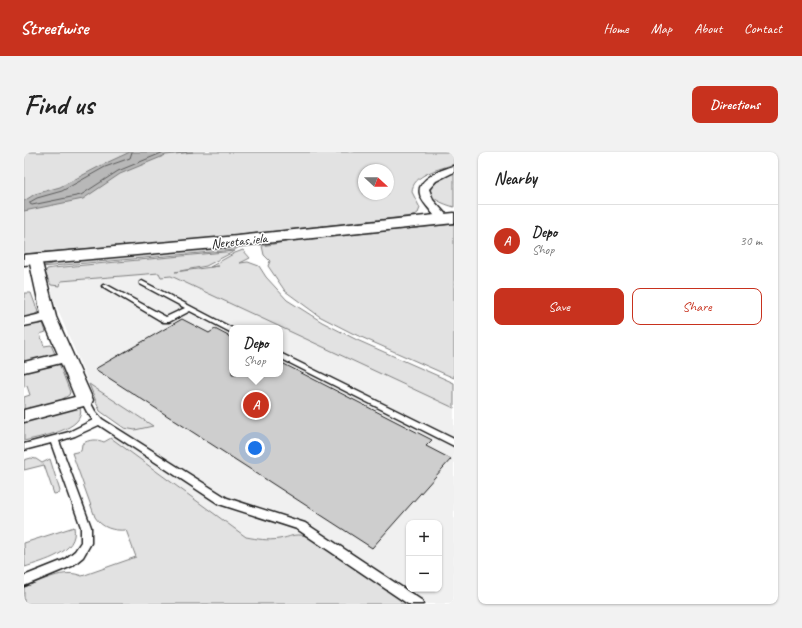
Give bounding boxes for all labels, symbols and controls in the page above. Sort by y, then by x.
text: Streetwise [20,16,88,40]
text: Home [603,20,629,37]
text: Map [651,20,672,37]
text: About [694,20,722,37]
text: Contact [744,20,782,37]
button: Directions [692,86,778,123]
text: Find us [24,87,94,122]
north arrow [358,164,394,200]
text: Nearby [494,168,537,189]
text: Depo [532,223,557,242]
street label: Neretas iela [210,229,269,252]
text: A [504,233,510,249]
text: 30 m [740,233,762,249]
text: Shop [532,242,554,258]
button: Save [494,288,624,325]
button: Share [632,288,762,325]
popup [229,325,283,377]
text: Depo [243,334,269,353]
text: Shop [243,353,266,369]
pin: A [243,390,269,420]
your location [245,438,265,458]
map controls [406,520,442,592]
button: + [406,520,442,556]
button: − [406,556,442,592]

